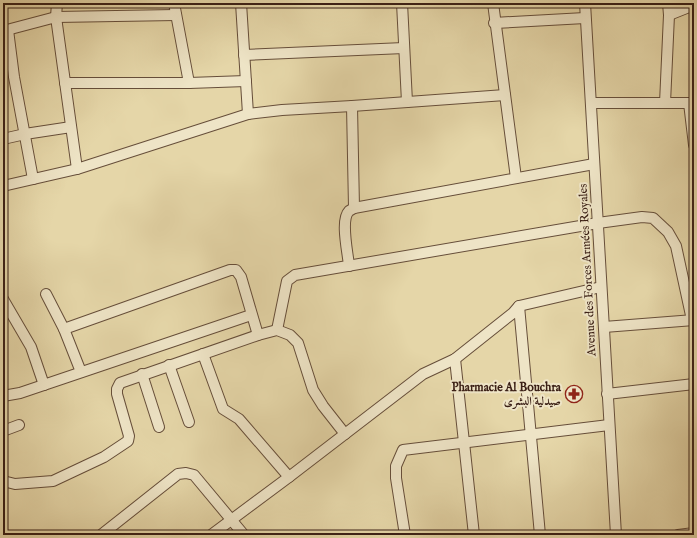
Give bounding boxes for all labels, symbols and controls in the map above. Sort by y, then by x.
street label: Avenue des Forces Armées Royales [575,183,600,358]
place label: Pharmacie Al Bouchra صيدلية البشرى [451,380,562,410]
pharmacy icon: Pharmacie Al Bouchra صيدلية البشرى [564,384,584,404]

